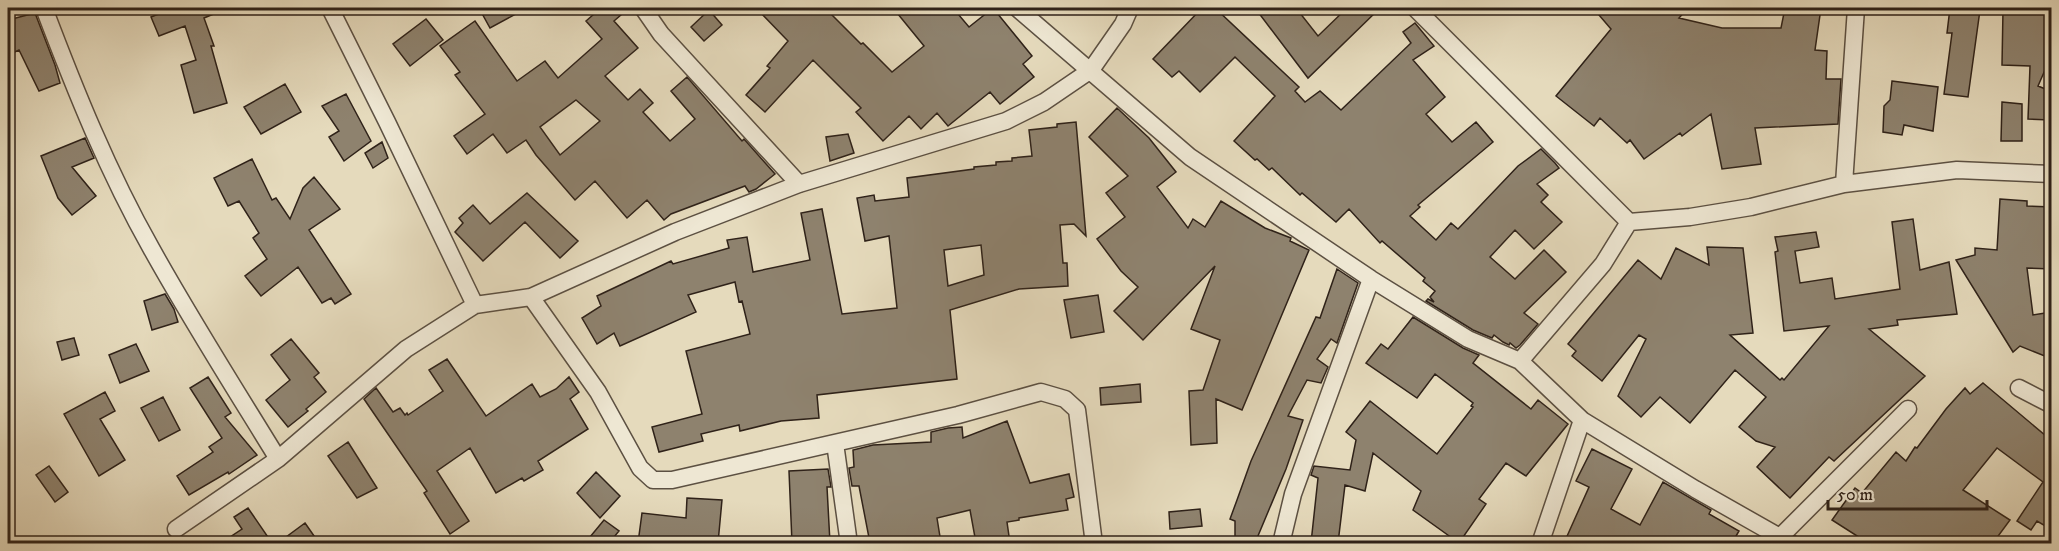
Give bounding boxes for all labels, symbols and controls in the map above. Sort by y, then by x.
scale bar [1828,473,1987,511]
text: 50 m [1837,484,1873,506]

